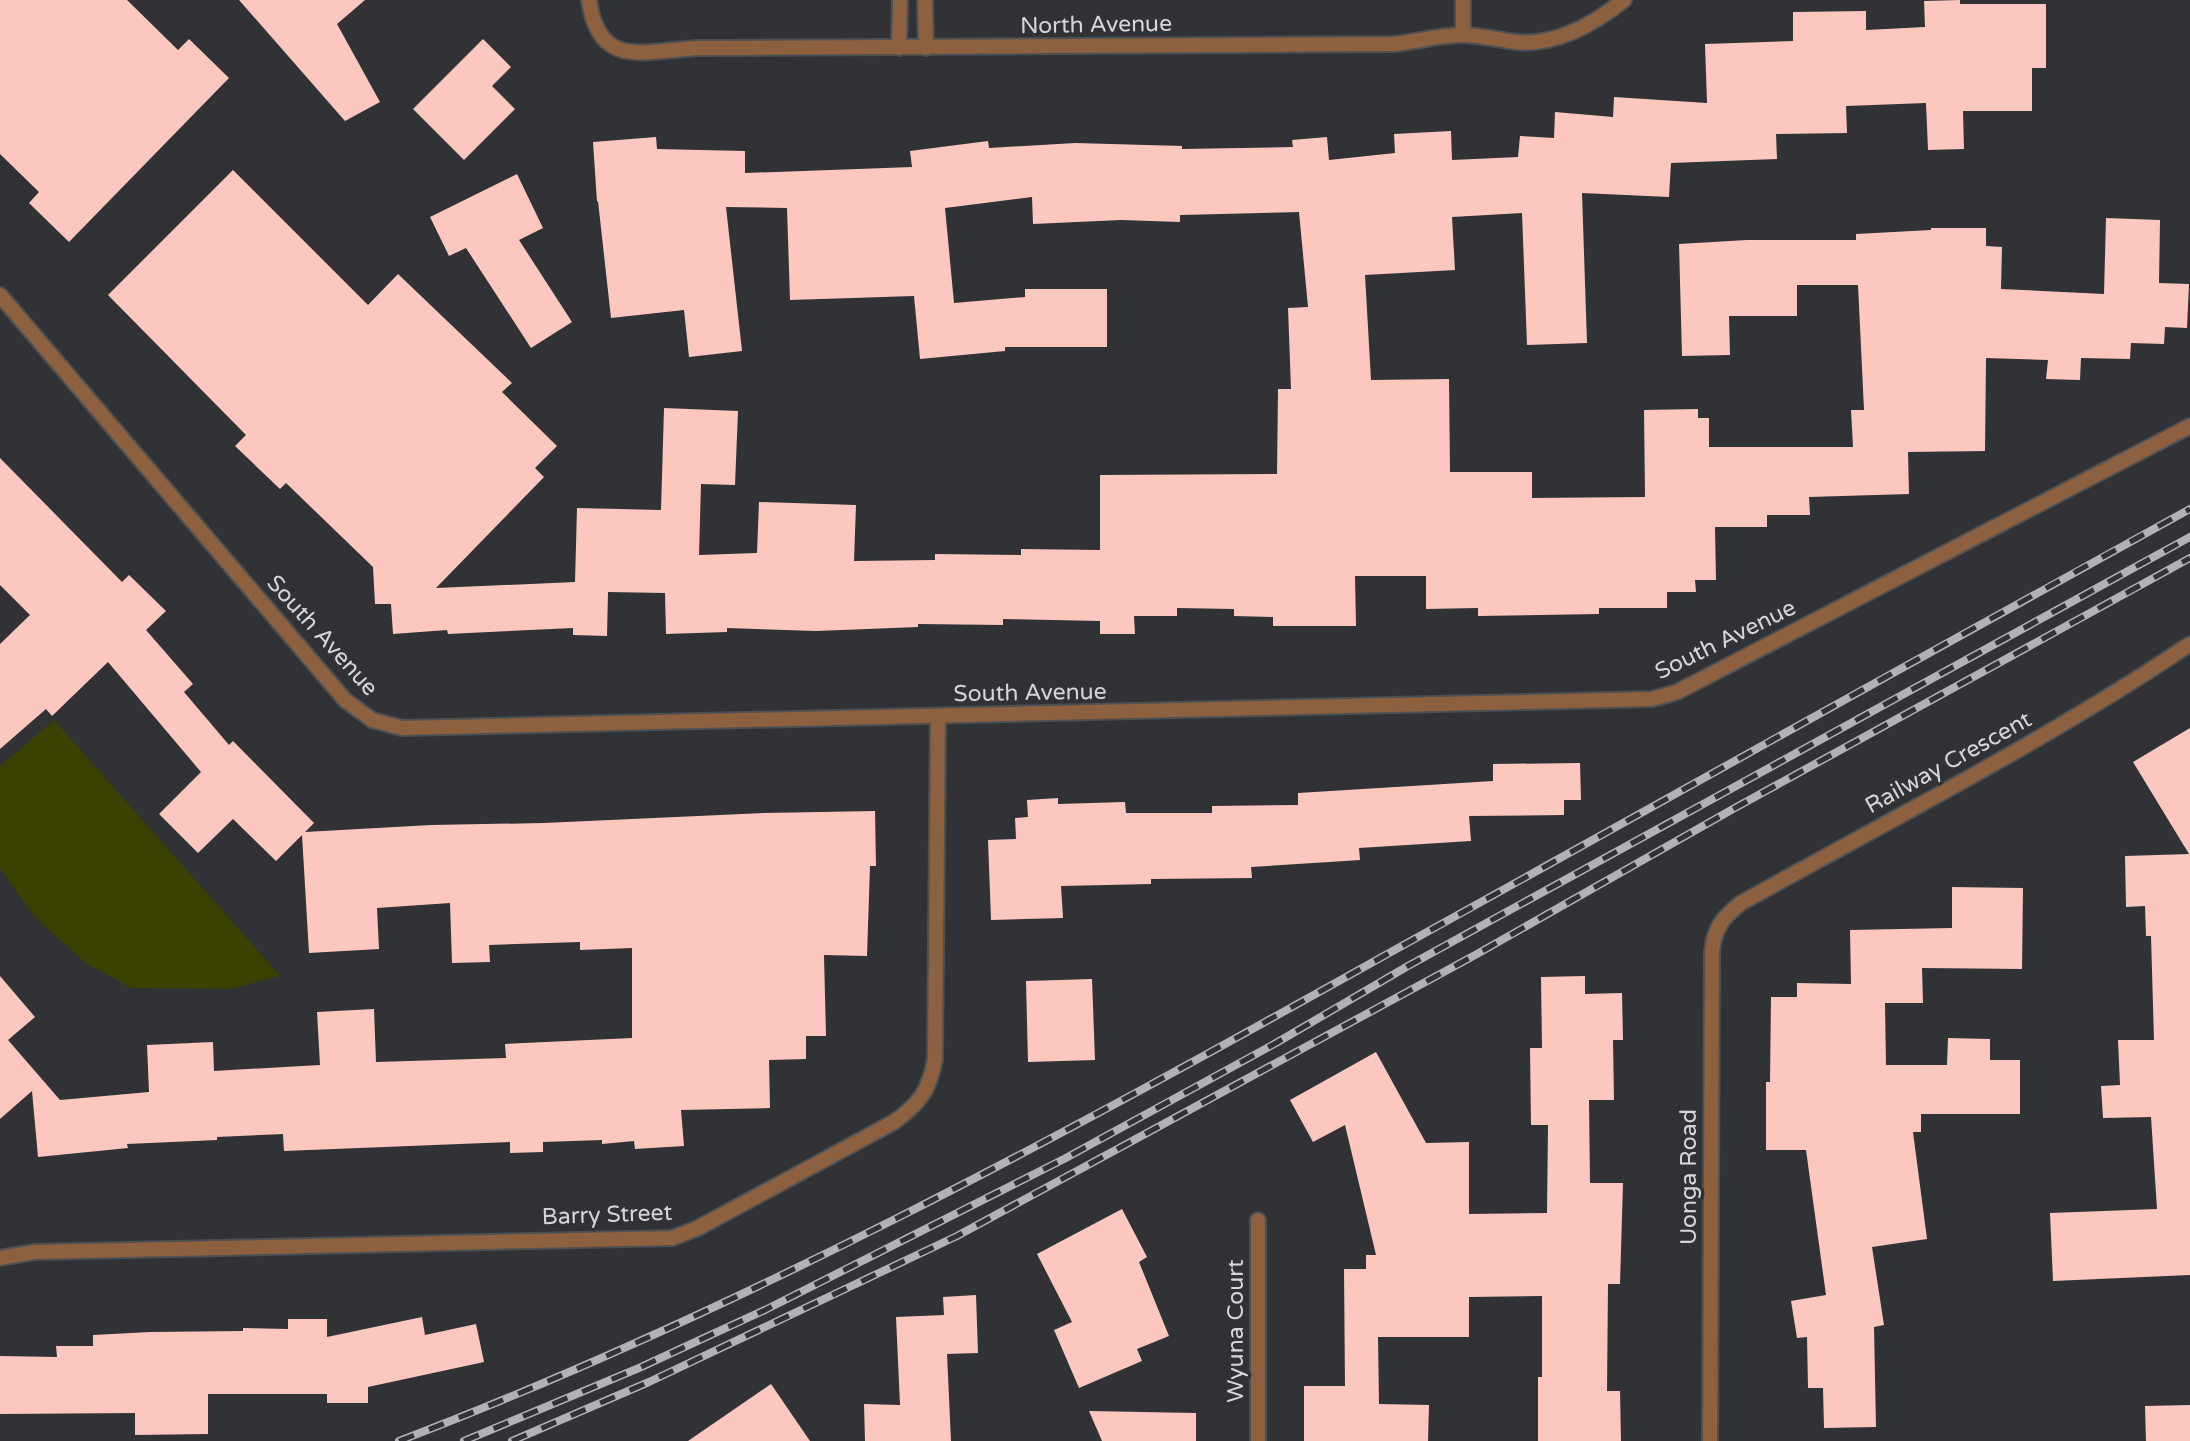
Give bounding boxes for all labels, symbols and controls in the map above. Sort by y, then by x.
street label: North Avenue [1020,10,1172,40]
street label: South Avenue [261,569,384,702]
street label: South Avenue [1650,594,1800,686]
street label: South Avenue [953,678,1107,708]
street label: Railway Crescent [1860,705,2037,820]
street label: Uonga Road [1675,1109,1703,1245]
street label: Barry Street [541,1199,673,1231]
street label: Wyuna Court [1222,1259,1250,1403]

